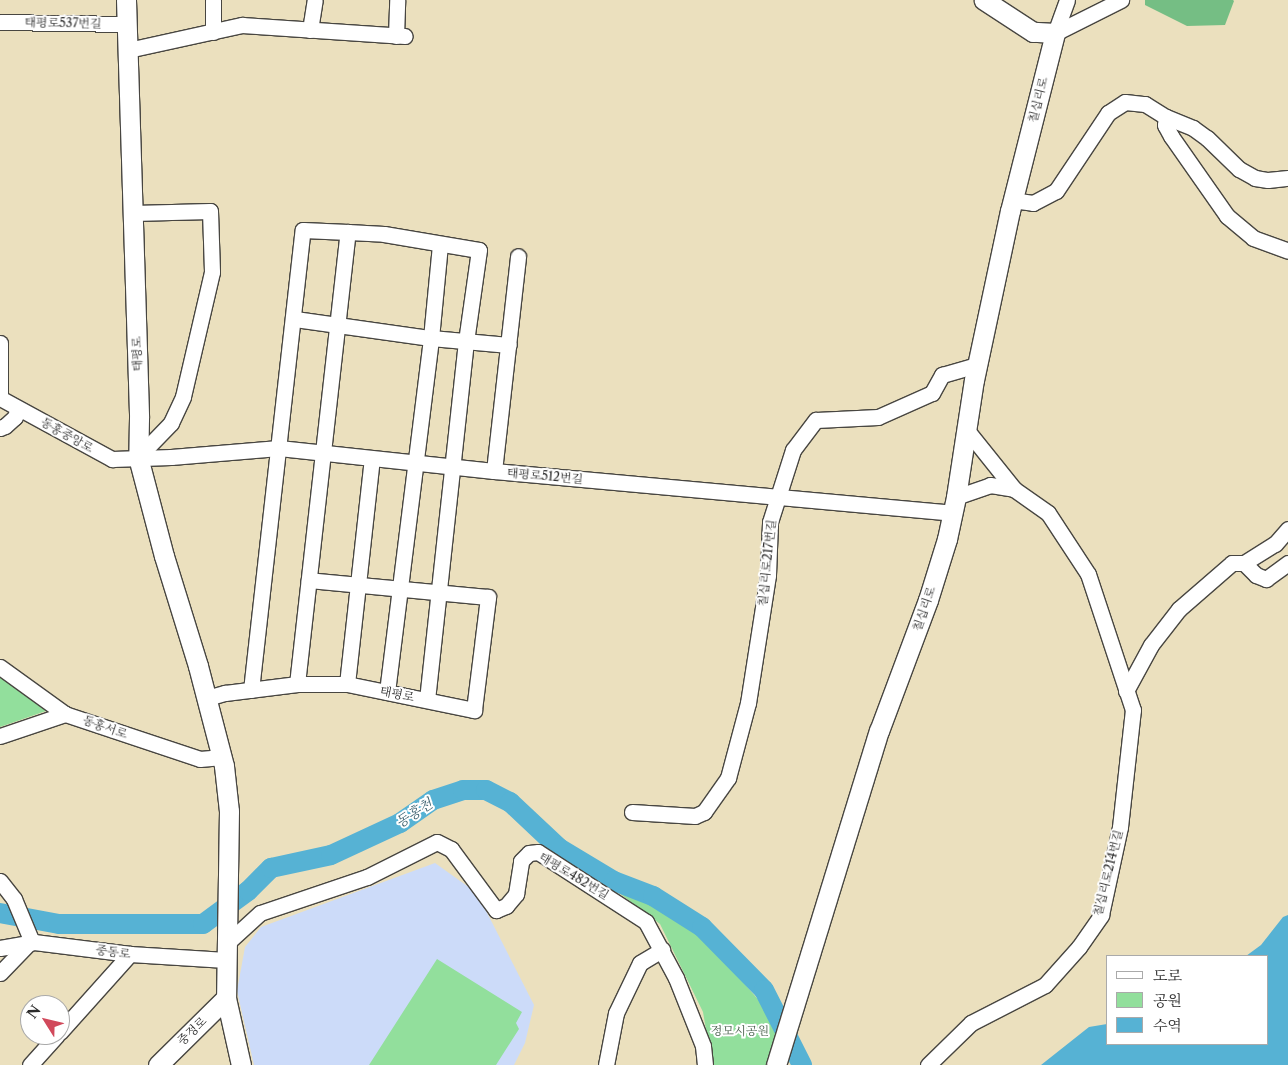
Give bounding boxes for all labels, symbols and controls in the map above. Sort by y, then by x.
street label: 태평로537번길 [24,15,102,31]
street label: 칠십리로 [1025,76,1051,124]
street label: 태평로 [129,336,145,372]
street label: 동홍중앙로 [38,415,96,455]
street label: 태평로512번길 [506,465,584,487]
street label: 칠십리로217번길 [755,519,779,607]
street label: 칠십리로 [910,585,938,633]
street label: 태평로 [379,684,415,704]
street label: 동홍서로 [81,713,129,741]
water label: 동홍천 [392,795,436,831]
street label: 칠십리로214번길 [1090,828,1126,918]
street label: 태평로482번길 [536,850,612,902]
street label: 중동로 [95,943,131,961]
legend [1106,955,1268,1045]
text: 도로 [1153,966,1182,985]
text: 공원 [1153,991,1182,1010]
north arrow [20,995,70,1045]
text: N [23,1002,45,1022]
street label: 중정로 [174,1014,210,1048]
text: 수역 [1153,1016,1182,1035]
park label: 정모시공원 [711,1024,769,1038]

